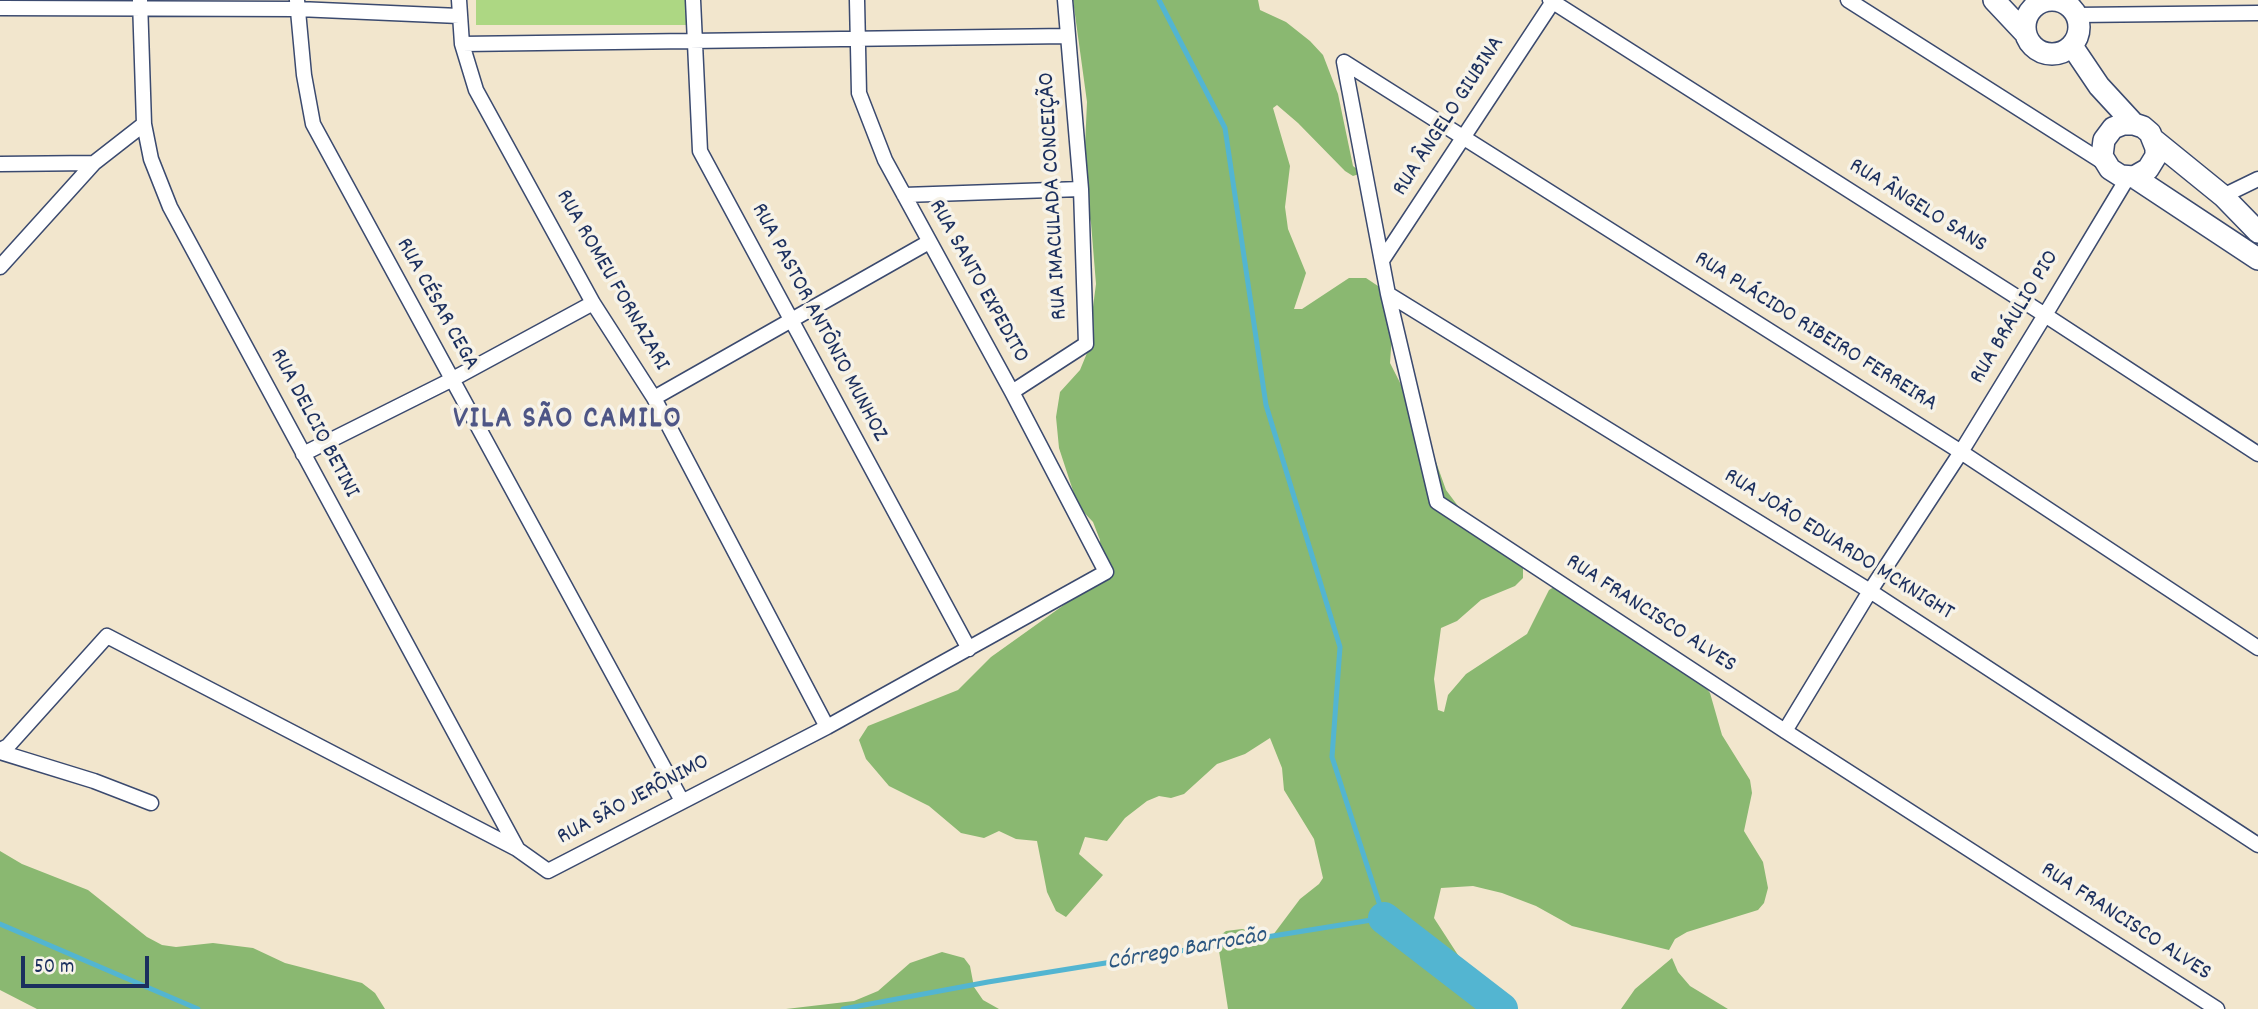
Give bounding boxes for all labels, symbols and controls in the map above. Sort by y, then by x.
street label: RUA ÂNGELO GIUBINA [1388,32,1512,202]
street label: RUA IMACULADA CONCEIÇÃO [1035,71,1075,321]
street label: RUA ÂNGELO SANS [1843,154,1991,260]
street label: RUA ROMEU FORNAZARI [548,186,674,376]
street label: RUA SANTO EXPEDITO [921,195,1033,369]
street label: RUA PASTOR ANTÔNIO MUNHOZ [743,199,893,447]
street label: RUA CÉSAR CEGA [388,234,484,376]
street label: RUA BRÁULIO PIO [1965,246,2067,390]
street label: RUA PLÁCIDO RIBEIRO FERREIRA [1688,247,1942,419]
street label: RUA DELCIO BETINI [262,345,364,503]
district label: VILA SÃO CAMILO [455,404,681,440]
street label: RUA JOÃO EDUARDO MCKNIGHT [1718,464,1958,628]
street label: RUA FRANCISCO ALVES [1560,550,1740,680]
street label: RUA SÃO JERÔNIMO [553,749,715,853]
street label: RUA FRANCISCO ALVES [2035,858,2215,988]
water label: Córrego Barrocão [1105,923,1269,979]
scale bar [24,942,152,986]
text: 50 m [34,953,74,983]

